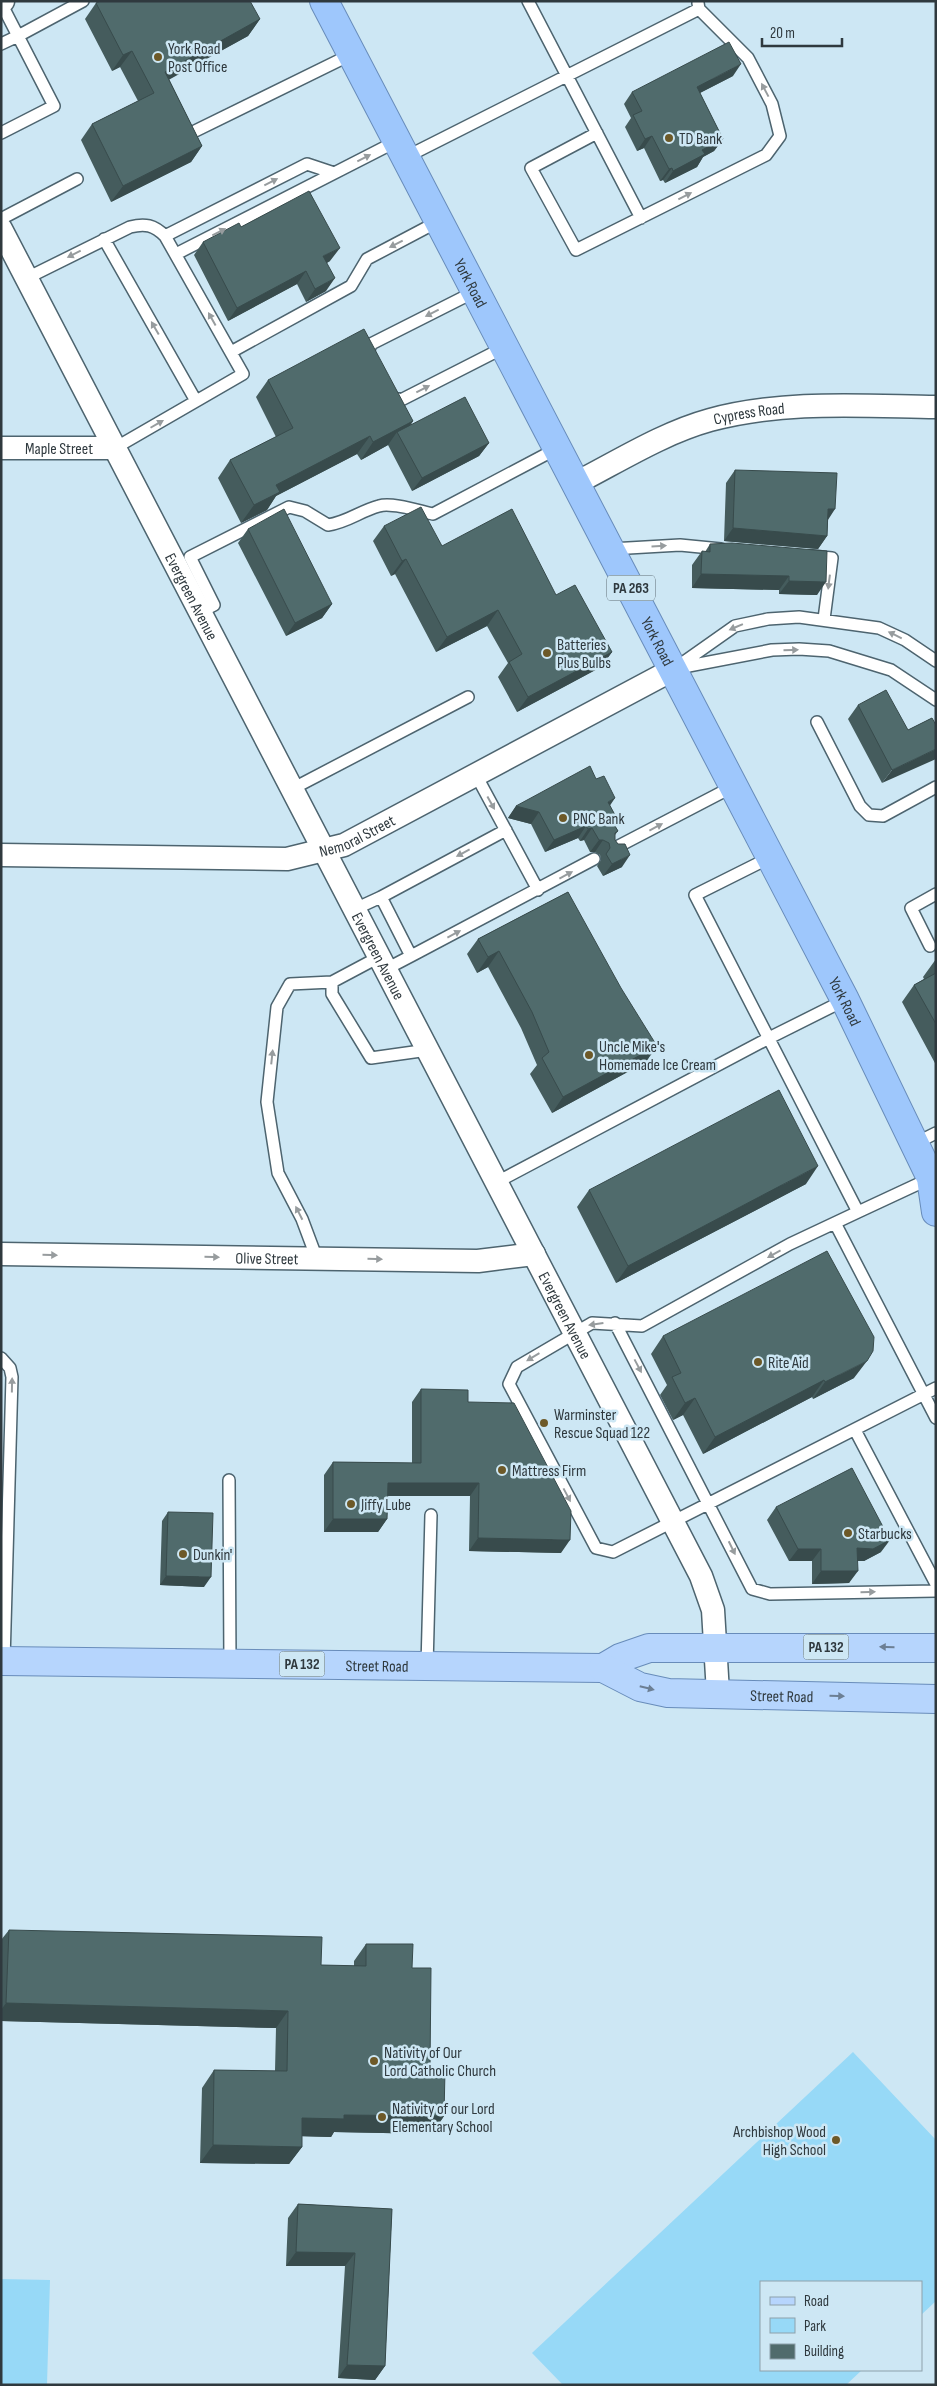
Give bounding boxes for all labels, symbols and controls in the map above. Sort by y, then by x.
scale bar [762,15,842,47]
text: 20 m [770,24,795,43]
place label: York Road Post Office [168,40,227,77]
marker: York Road Post Office [152,51,164,63]
one-way arrow [761,83,769,97]
place label: TD Bank [679,130,722,149]
marker: TD Bank [663,132,675,144]
one-way arrow [357,154,371,162]
one-way arrow [264,178,278,186]
one-way arrow [678,192,692,200]
one-way arrow [212,228,227,236]
one-way arrow [389,240,403,248]
one-way arrow [67,250,81,258]
street label: York Road [449,256,490,311]
one-way arrow [425,309,439,317]
one-way arrow [208,312,217,326]
one-way arrow [151,321,159,336]
one-way arrow [416,385,431,393]
street label: Cypress Road [712,400,785,430]
one-way arrow [151,419,164,428]
street label: Maple Street [25,440,93,459]
one-way arrow [651,542,667,550]
street label: Evergreen Avenue [160,550,221,644]
one-way arrow [825,574,833,590]
road number: PA 263 [607,576,655,600]
street label: York Road [636,614,677,670]
one-way arrow [729,624,743,632]
one-way arrow [888,631,902,639]
place label: Batteries Plus Bulbs [557,636,611,673]
one-way arrow [783,645,799,653]
marker: Batteries Plus Bulbs [541,647,553,659]
one-way arrow [487,795,495,810]
place label: PNC Bank [573,810,625,829]
street label: Nemoral Street [317,812,399,862]
marker: PNC Bank [557,812,569,824]
one-way arrow [649,823,664,831]
one-way arrow [456,849,470,857]
one-way arrow [559,871,573,879]
street label: Evergreen Avenue [347,910,408,1003]
one-way arrow [447,930,462,938]
street label: York Road [824,974,864,1030]
place label: Uncle Mike's Homemade Ice Cream [599,1038,716,1075]
one-way arrow [268,1049,276,1065]
marker: Uncle Mike's Homemade Ice Cream [583,1049,595,1061]
one-way arrow [295,1206,303,1221]
street label: Olive Street [235,1249,299,1269]
one-way arrow [767,1249,780,1258]
one-way arrow [42,1251,58,1259]
one-way arrow [205,1253,221,1261]
one-way arrow [367,1256,383,1264]
street label: Evergreen Avenue [534,1269,595,1363]
one-way arrow [587,1321,603,1329]
one-way arrow [526,1353,539,1362]
place label: Rite Aid [768,1354,809,1373]
marker: Rite Aid [752,1356,764,1368]
one-way arrow [634,1359,642,1374]
one-way arrow [8,1376,16,1392]
place label: Warminster Rescue Squad 122 [554,1406,650,1443]
marker: Warminster Rescue Squad 122 [538,1417,550,1429]
place label: Mattress Firm [512,1462,586,1481]
marker: Mattress Firm [496,1464,508,1476]
one-way arrow [563,1487,571,1502]
place label: Jiffy Lube [360,1496,411,1515]
marker: Jiffy Lube [345,1498,357,1510]
place label: Starbucks [858,1525,912,1544]
marker: Starbucks [842,1527,854,1539]
one-way arrow [728,1541,736,1555]
place label: Dunkin' [193,1546,232,1565]
marker: Dunkin' [177,1548,189,1560]
one-way arrow [860,1588,876,1596]
road number: PA 132 [804,1634,848,1660]
one-way arrow [879,1643,895,1651]
road number: PA 132 [280,1652,324,1676]
street label: Street Road [345,1657,409,1677]
one-way arrow [639,1684,654,1692]
street label: Street Road [750,1687,813,1707]
one-way arrow [829,1693,845,1701]
place label: Nativity of Our Lord Catholic Church [384,2044,496,2081]
marker: Nativity of Our Lord Catholic Church [368,2055,380,2067]
place label: Nativity of our Lord Elementary School [392,2100,495,2137]
marker: Nativity of our Lord Elementary School [376,2111,388,2123]
place label: Archbishop Wood High School [732,2123,826,2160]
marker: Archbishop Wood High School [830,2134,842,2146]
legend [760,2281,922,2371]
text: Road [804,2292,829,2311]
text: Park [804,2317,826,2336]
text: Building [804,2342,844,2361]

